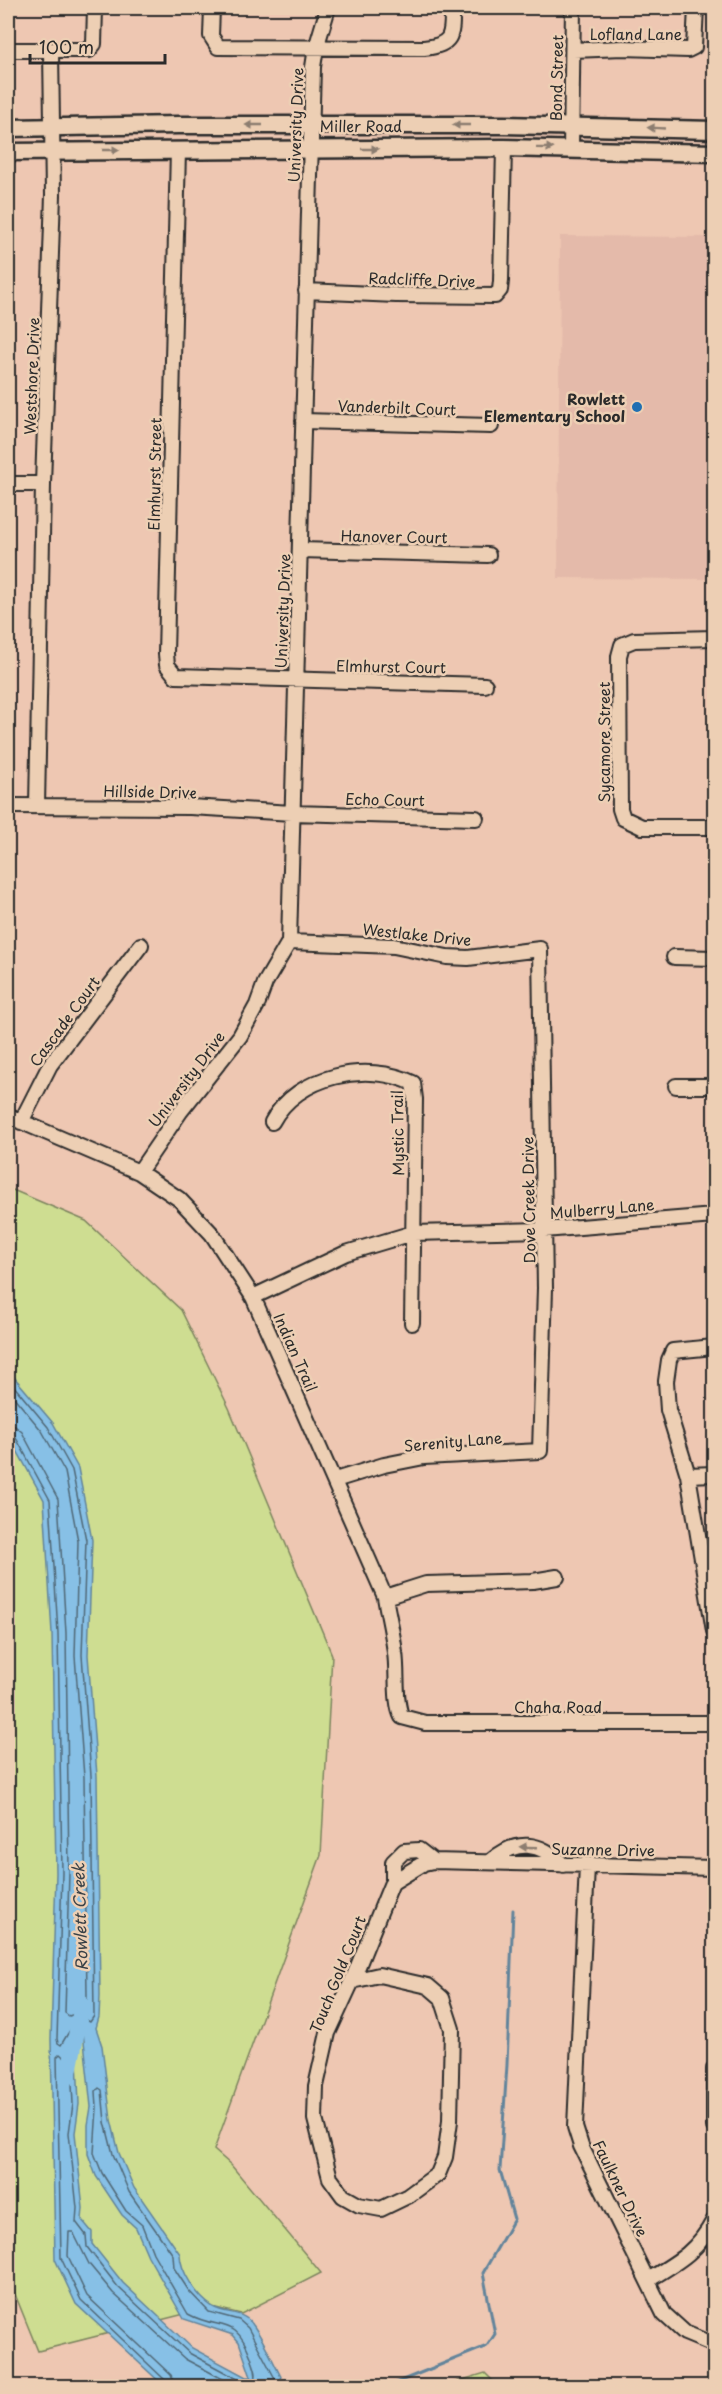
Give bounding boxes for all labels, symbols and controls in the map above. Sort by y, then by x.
street label: Lofland Lane [590,22,682,45]
scale bar [30,27,165,65]
text: 100 m [39,33,94,60]
street label: Bond Street [544,35,568,121]
street label: University Drive [281,67,309,183]
street label: Miller Road [320,114,402,137]
one-way arrow [244,120,263,130]
one-way arrow [452,120,471,130]
one-way arrow [647,123,666,132]
one-way arrow [536,143,555,153]
one-way arrow [360,144,379,154]
one-way arrow [101,145,120,155]
street label: Radcliffe Drive [368,266,476,292]
street label: Westshore Drive [17,317,45,435]
place label: Rowlett Elementary School [484,387,625,427]
street label: Vanderbilt Court [337,393,457,421]
marker: Rowlett Elementary School [630,400,644,414]
street label: Elmhurst Street [142,417,166,531]
street label: Hanover Court [340,524,448,548]
street label: University Drive [268,553,296,669]
street label: Elmhurst Court [336,654,446,678]
street label: Sycamore Street [592,682,615,802]
street label: Hillside Drive [103,779,197,803]
street label: Echo Court [345,787,425,811]
street label: Westlake Drive [362,917,473,951]
street label: Cascade Court [23,971,105,1071]
street label: University Drive [142,1026,230,1132]
street label: Mystic Trail [385,1090,409,1176]
street label: Dove Creek Drive [515,1137,541,1263]
street label: Mulberry Lane [549,1192,655,1224]
street label: Indian Trail [268,1309,324,1395]
street label: Serenity Lane [403,1425,503,1457]
street label: Chaha Road [514,1695,602,1718]
street label: Suzanne Drive [551,1837,655,1861]
one-way arrow [518,1842,537,1851]
water label: Rowlett Creek [65,1862,93,1971]
street label: Touch Gold Court [303,1912,371,2036]
street label: Faulkner Drive [588,2136,654,2240]

